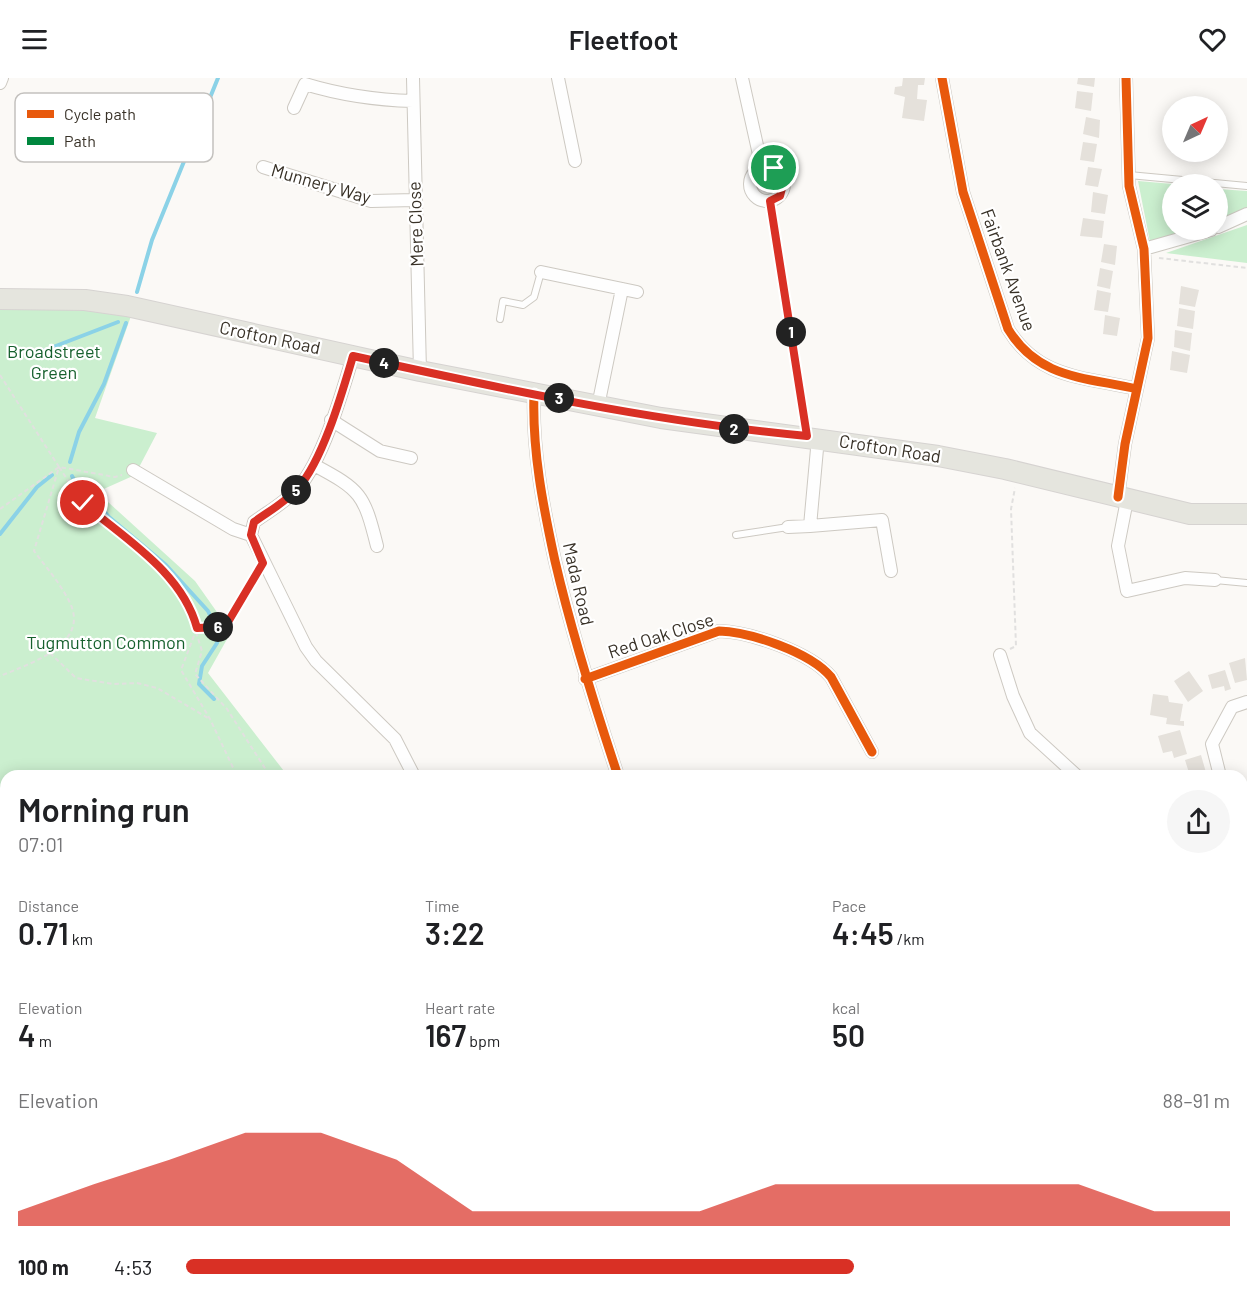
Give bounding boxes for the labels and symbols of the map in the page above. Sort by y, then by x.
legend [15,93,213,162]
north arrow [1162,96,1228,162]
text: Cycle path [64,104,136,123]
text: Path [64,131,96,150]
pin [748,142,799,193]
street label: Munnery Way [269,158,374,208]
street label: Mere Close [403,181,427,267]
street label: Fairbank Avenue [977,206,1041,334]
street label: Crofton Road [218,316,323,358]
pin: 1 [776,317,806,347]
park label: Broadstreet Green [7,340,101,383]
pin: 4 [369,348,399,378]
pin: 3 [544,383,574,413]
pin: 2 [719,414,749,444]
street label: Crofton Road [838,429,943,467]
pin: 5 [281,475,311,505]
pin [57,477,108,528]
street label: Mada Road [559,540,599,627]
street label: Red Oak Close [605,608,716,663]
pin: 6 [203,612,233,642]
park label: Tugmutton Common [26,631,186,653]

